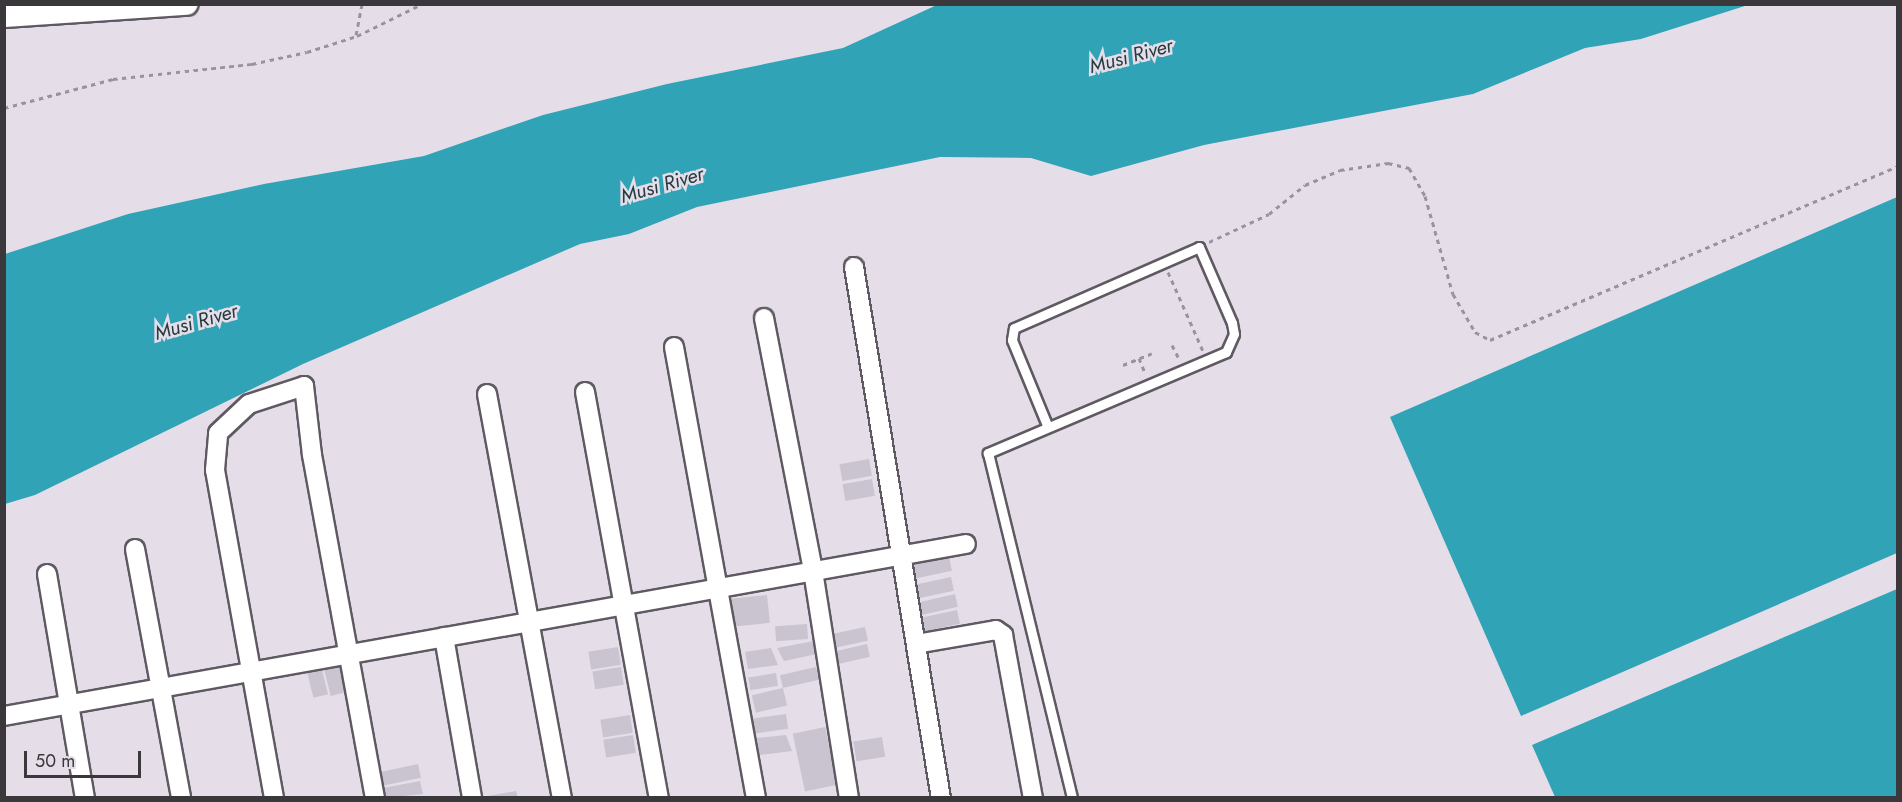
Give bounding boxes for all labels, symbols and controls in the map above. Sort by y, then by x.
water label: Musi River [1087,33,1175,79]
water label: Musi River [618,162,706,208]
water label: Musi River [152,299,240,345]
scale bar [27,739,144,777]
text: 50 m [35,748,75,774]

